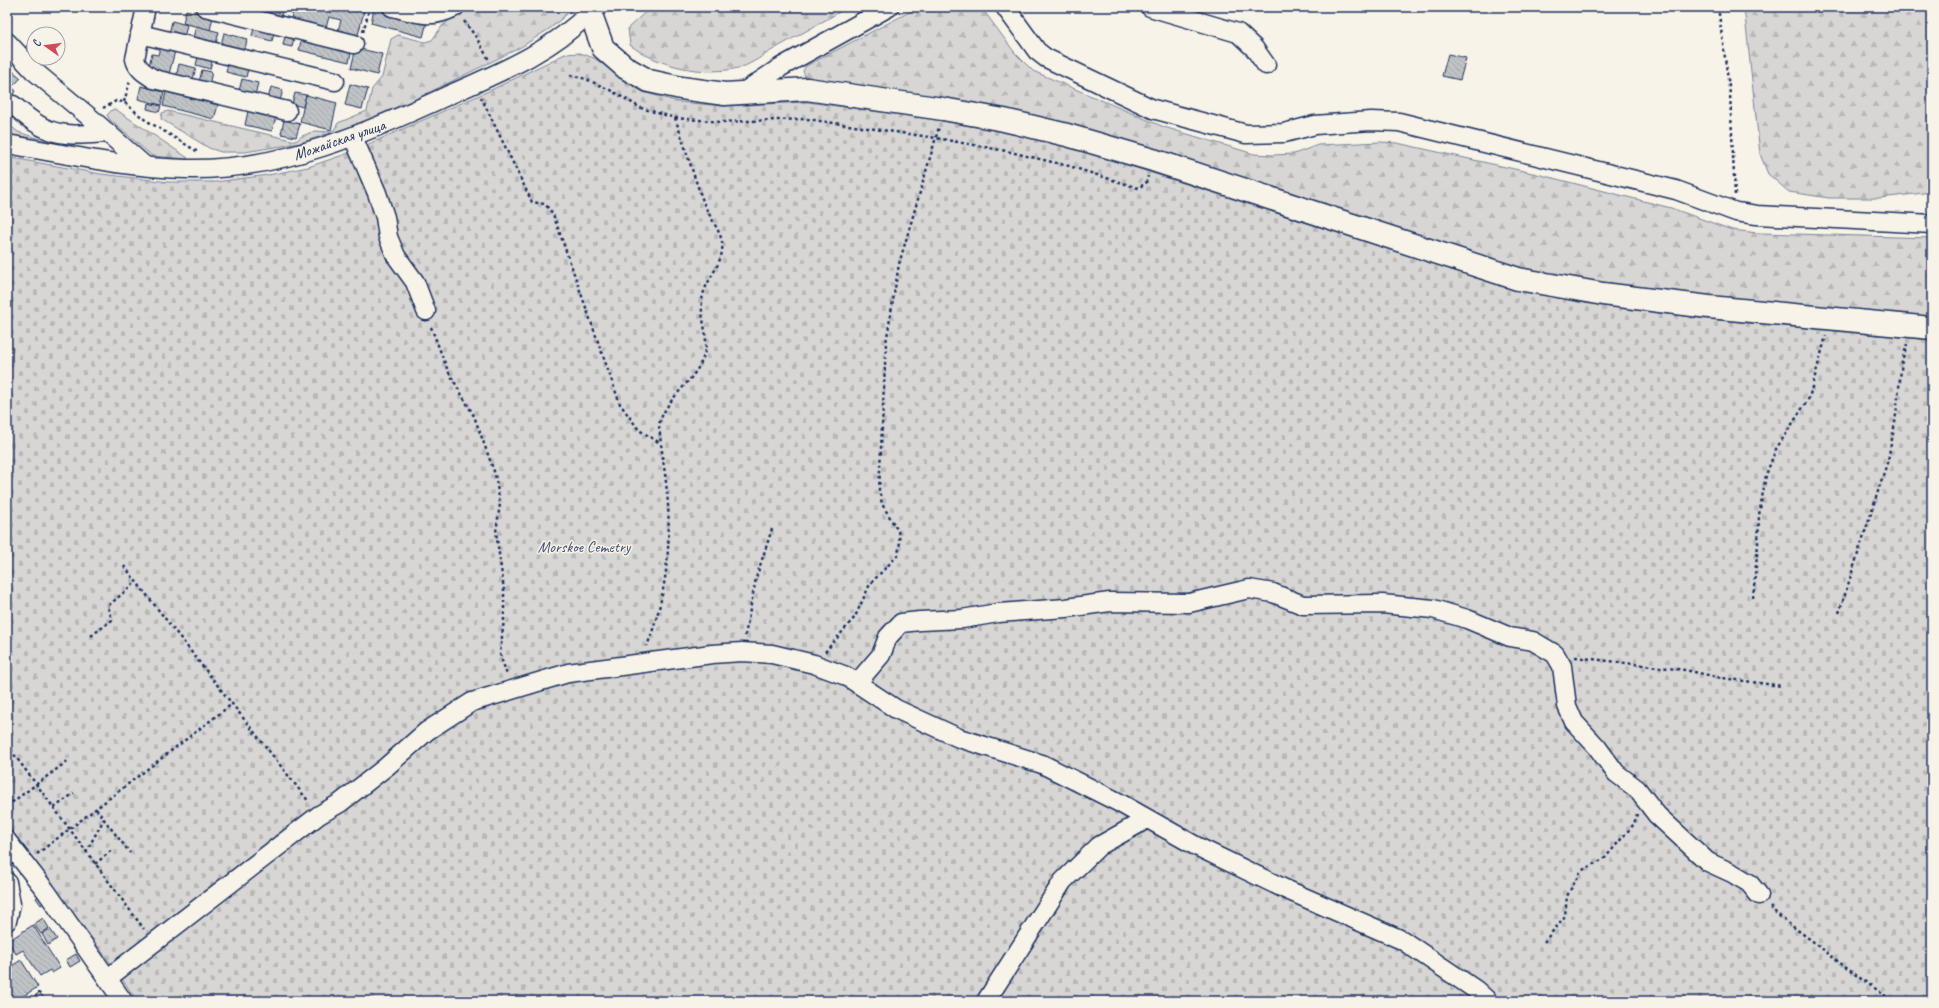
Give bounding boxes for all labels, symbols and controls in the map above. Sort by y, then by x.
north arrow [26,26,66,66]
text: С [29,38,44,48]
street label: Можайская улица [291,114,389,165]
park label: Morskoe Cemetry [538,537,632,557]

